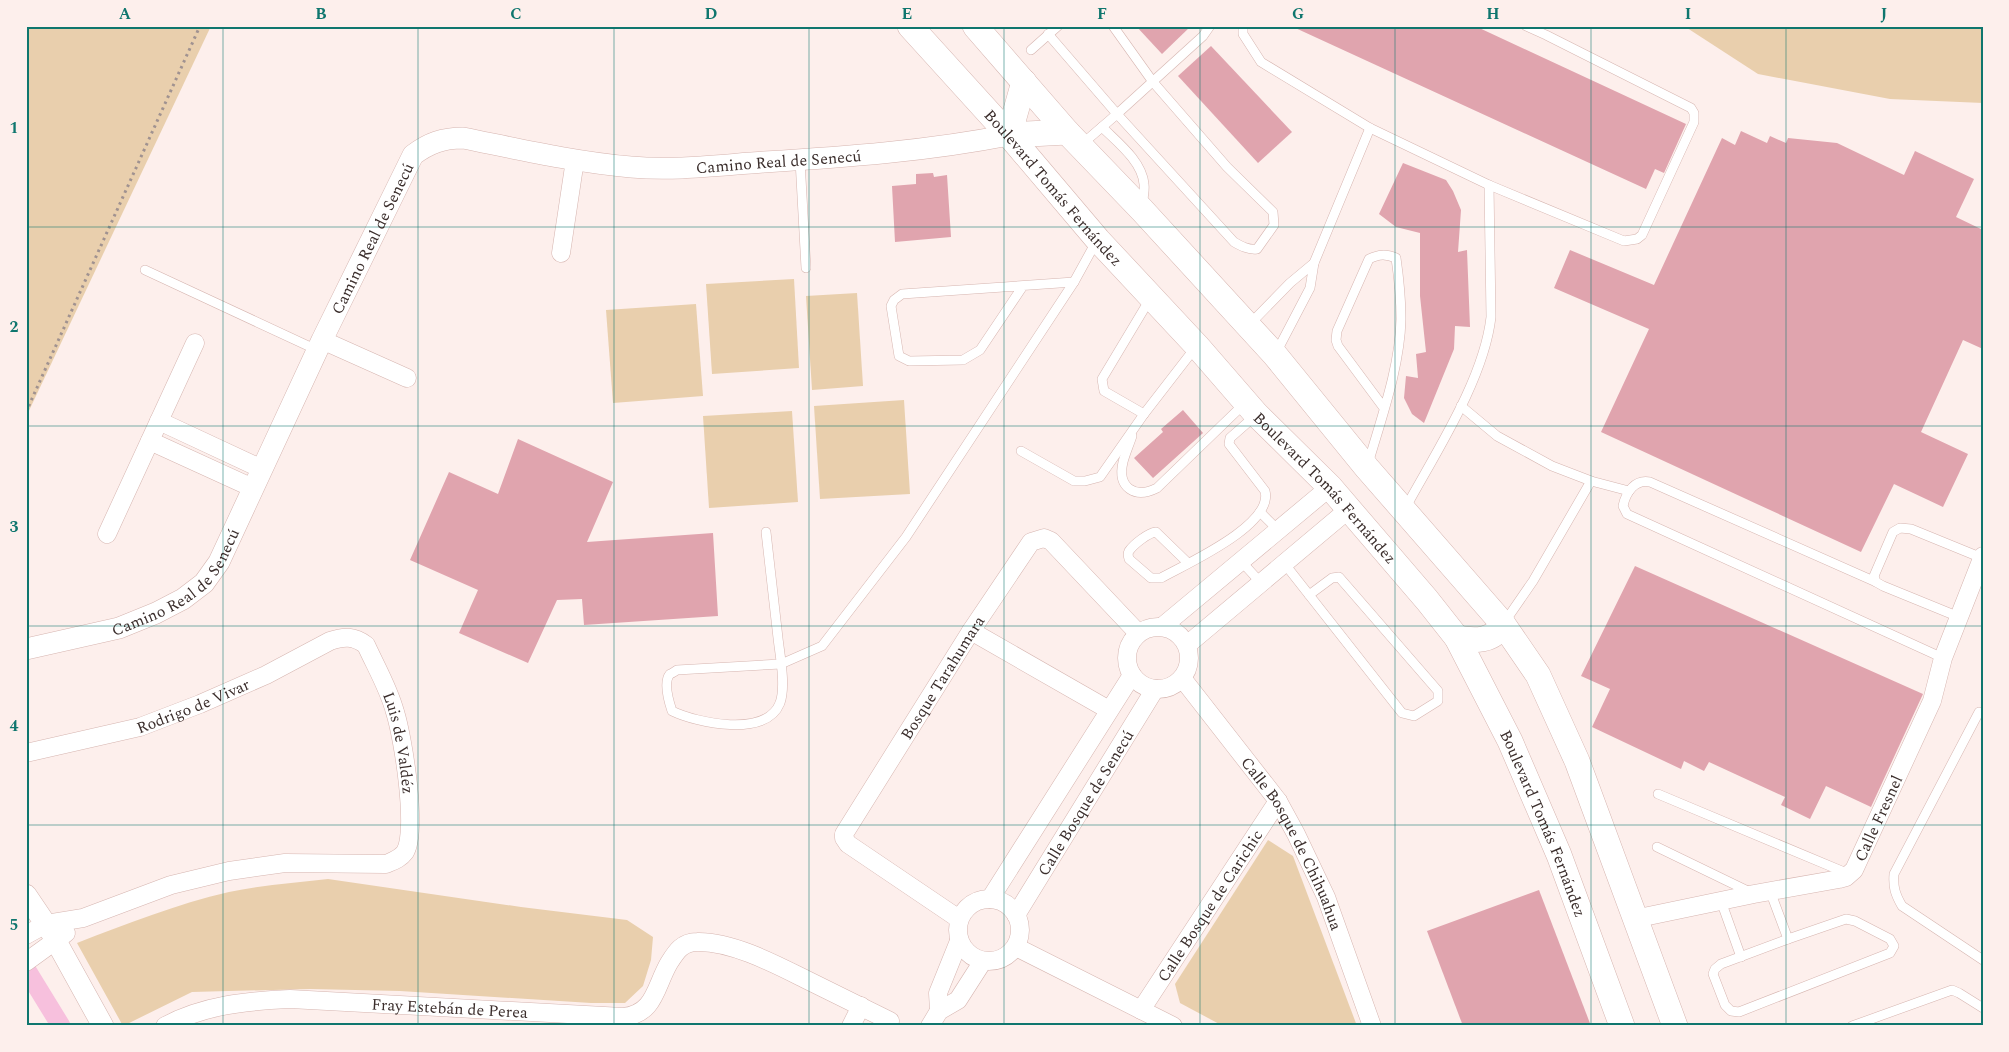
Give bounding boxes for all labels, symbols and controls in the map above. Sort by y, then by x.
text: A [119,2,132,26]
text: B [315,2,327,26]
text: C [510,2,522,26]
text: D [705,2,718,26]
text: E [902,2,912,26]
text: F [1097,2,1107,26]
text: G [1292,2,1304,26]
text: H [1486,2,1500,26]
text: I [1685,2,1691,26]
text: J [1881,2,1888,26]
street label: Boulevard Tomás Fernández [978,104,1128,272]
text: 1 [10,116,18,140]
street label: Camino Real de Senecú [695,144,862,180]
street label: Camino Real de Senecú [326,159,420,318]
text: 2 [10,315,19,339]
street label: Boulevard Tomás Fernández [1247,407,1402,570]
text: 3 [10,515,19,539]
street label: Camino Real de Senecú [109,525,246,642]
street label: Bosque Tarahumara [895,611,991,745]
street label: Rodrigo de Vivar [133,673,254,740]
street label: Luis de Valdéz [376,688,420,795]
text: 4 [10,714,19,738]
street label: Calle Bosque de Senecú [1032,725,1140,881]
street label: Boulevard Tomás Fernández [1493,726,1592,921]
street label: Calle Bosque de Chihuahua [1235,752,1348,934]
street label: Calle Fresnel [1849,771,1909,866]
street label: Calle Bosque de Carichic [1152,825,1269,987]
text: 5 [10,913,18,937]
street label: Fray Estebán de Perea [371,992,529,1025]

